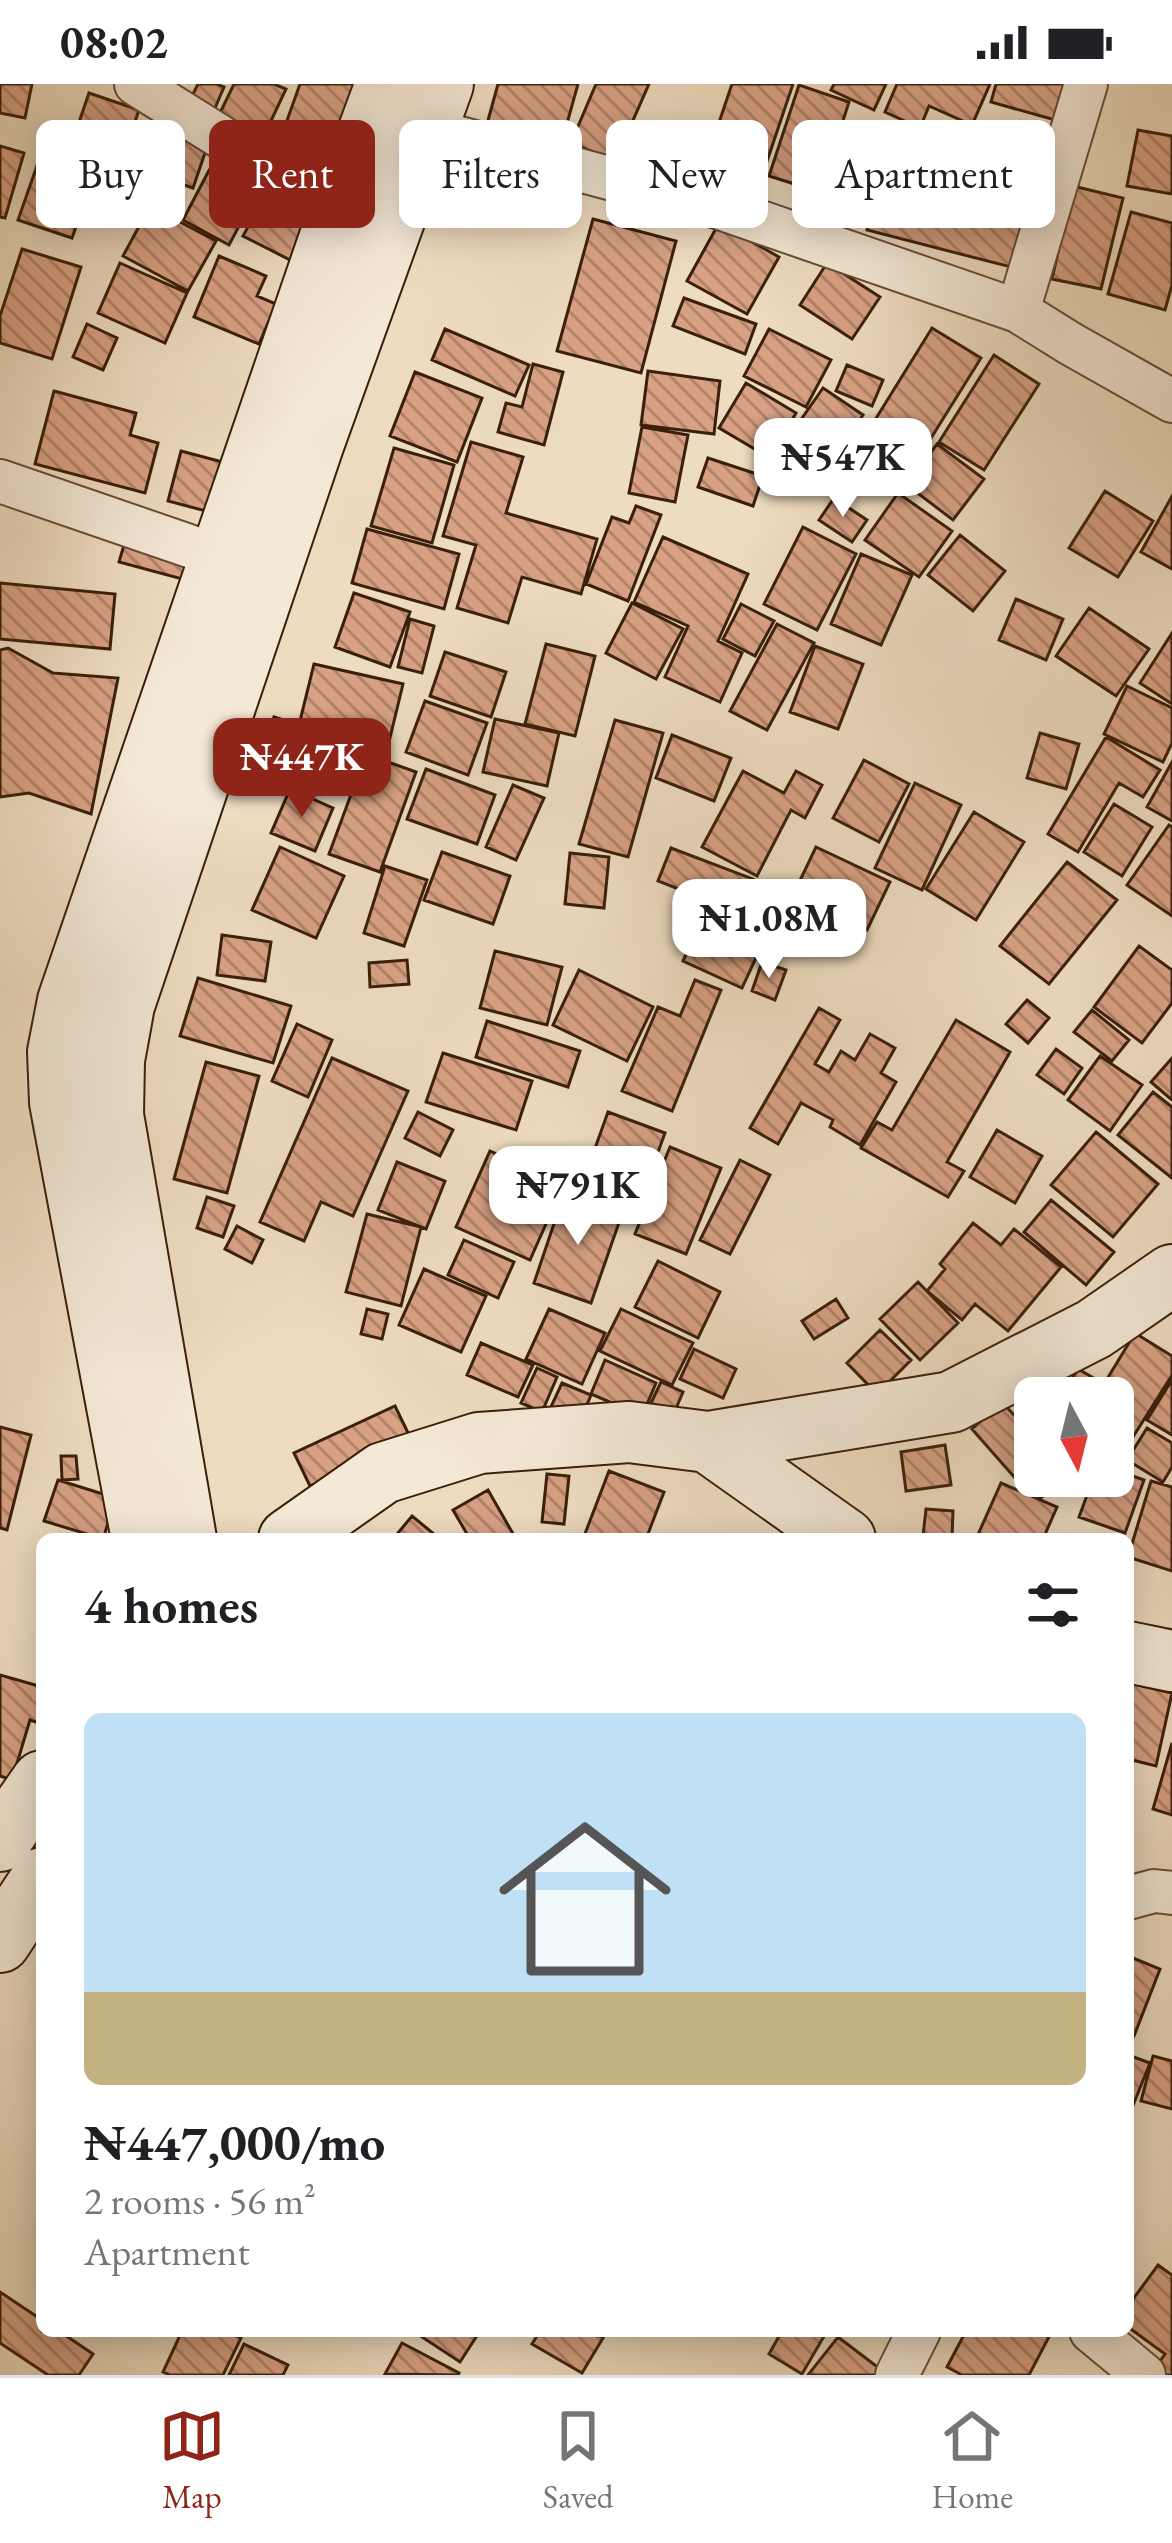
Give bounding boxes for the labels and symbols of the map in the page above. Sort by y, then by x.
pin: ₦547K [759,418,927,520]
pin: ₦447K [218,718,386,820]
pin: ₦1.08M [671,879,867,981]
pin: ₦791K [494,1146,662,1248]
north arrow [1014,1377,1134,1497]

